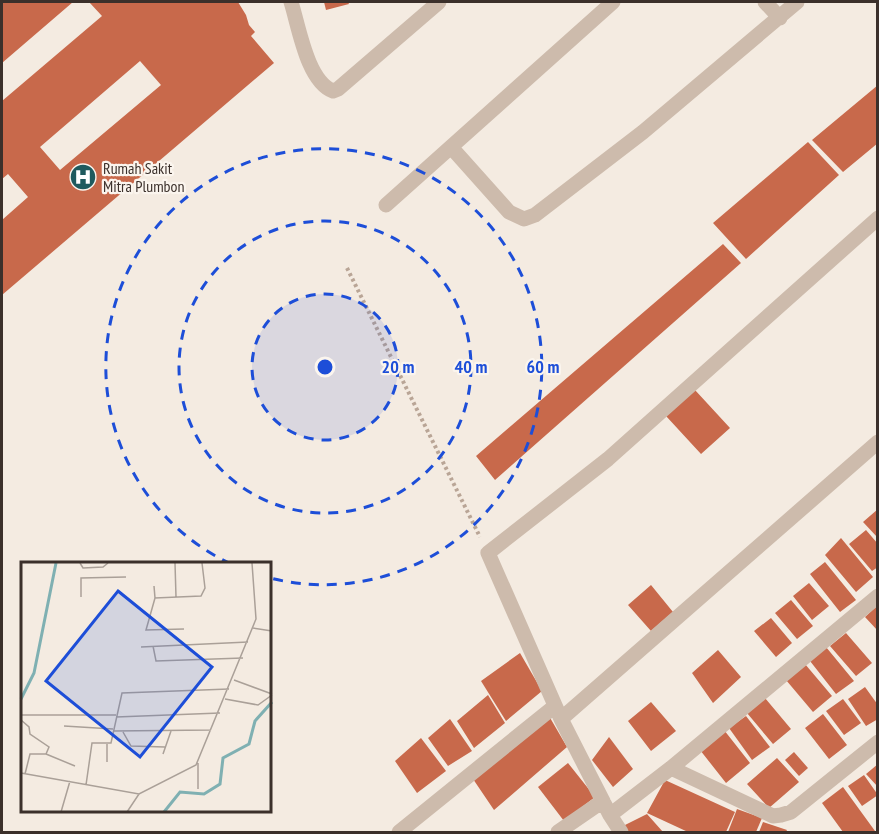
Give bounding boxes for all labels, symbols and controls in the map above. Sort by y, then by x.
place label: Rumah Sakit Mitra Plumbon [103,158,184,196]
hospital icon: Rumah Sakit Mitra Plumbon [68,162,98,192]
text: 20 m [382,355,414,378]
text: 40 m [455,355,487,378]
text: 60 m [527,355,559,378]
centre of rings [315,357,335,377]
inset map [21,562,272,813]

